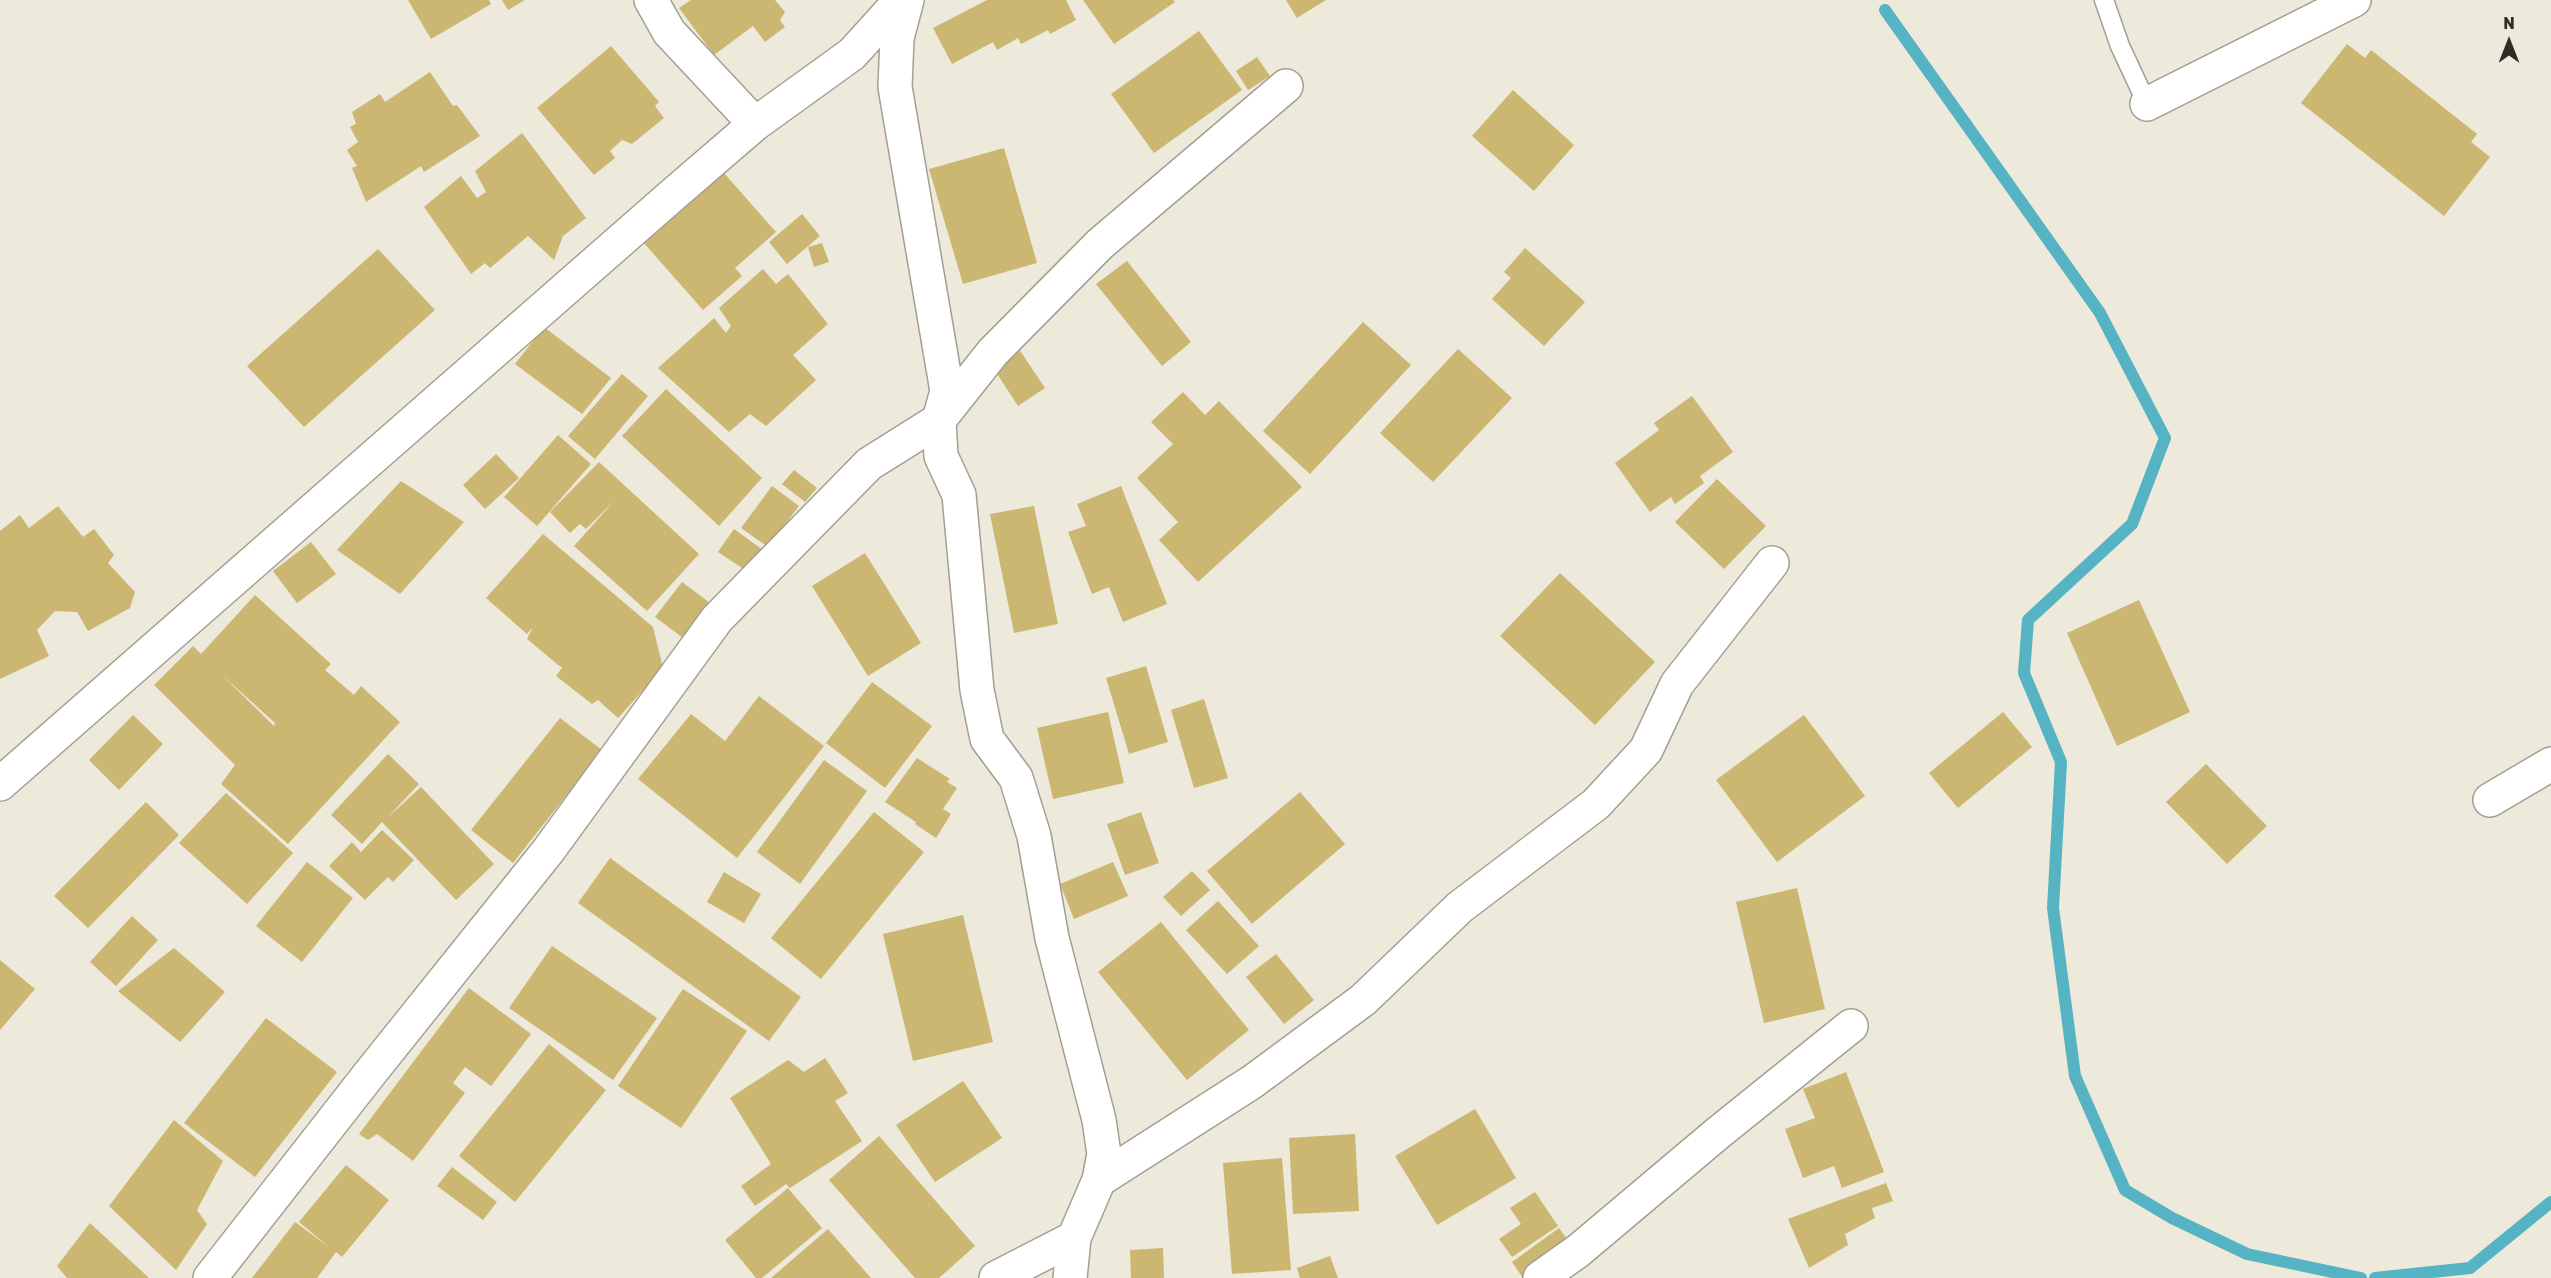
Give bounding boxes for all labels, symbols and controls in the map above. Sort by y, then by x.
north arrow [2479,12,2539,72]
text: N [2503,14,2515,33]

